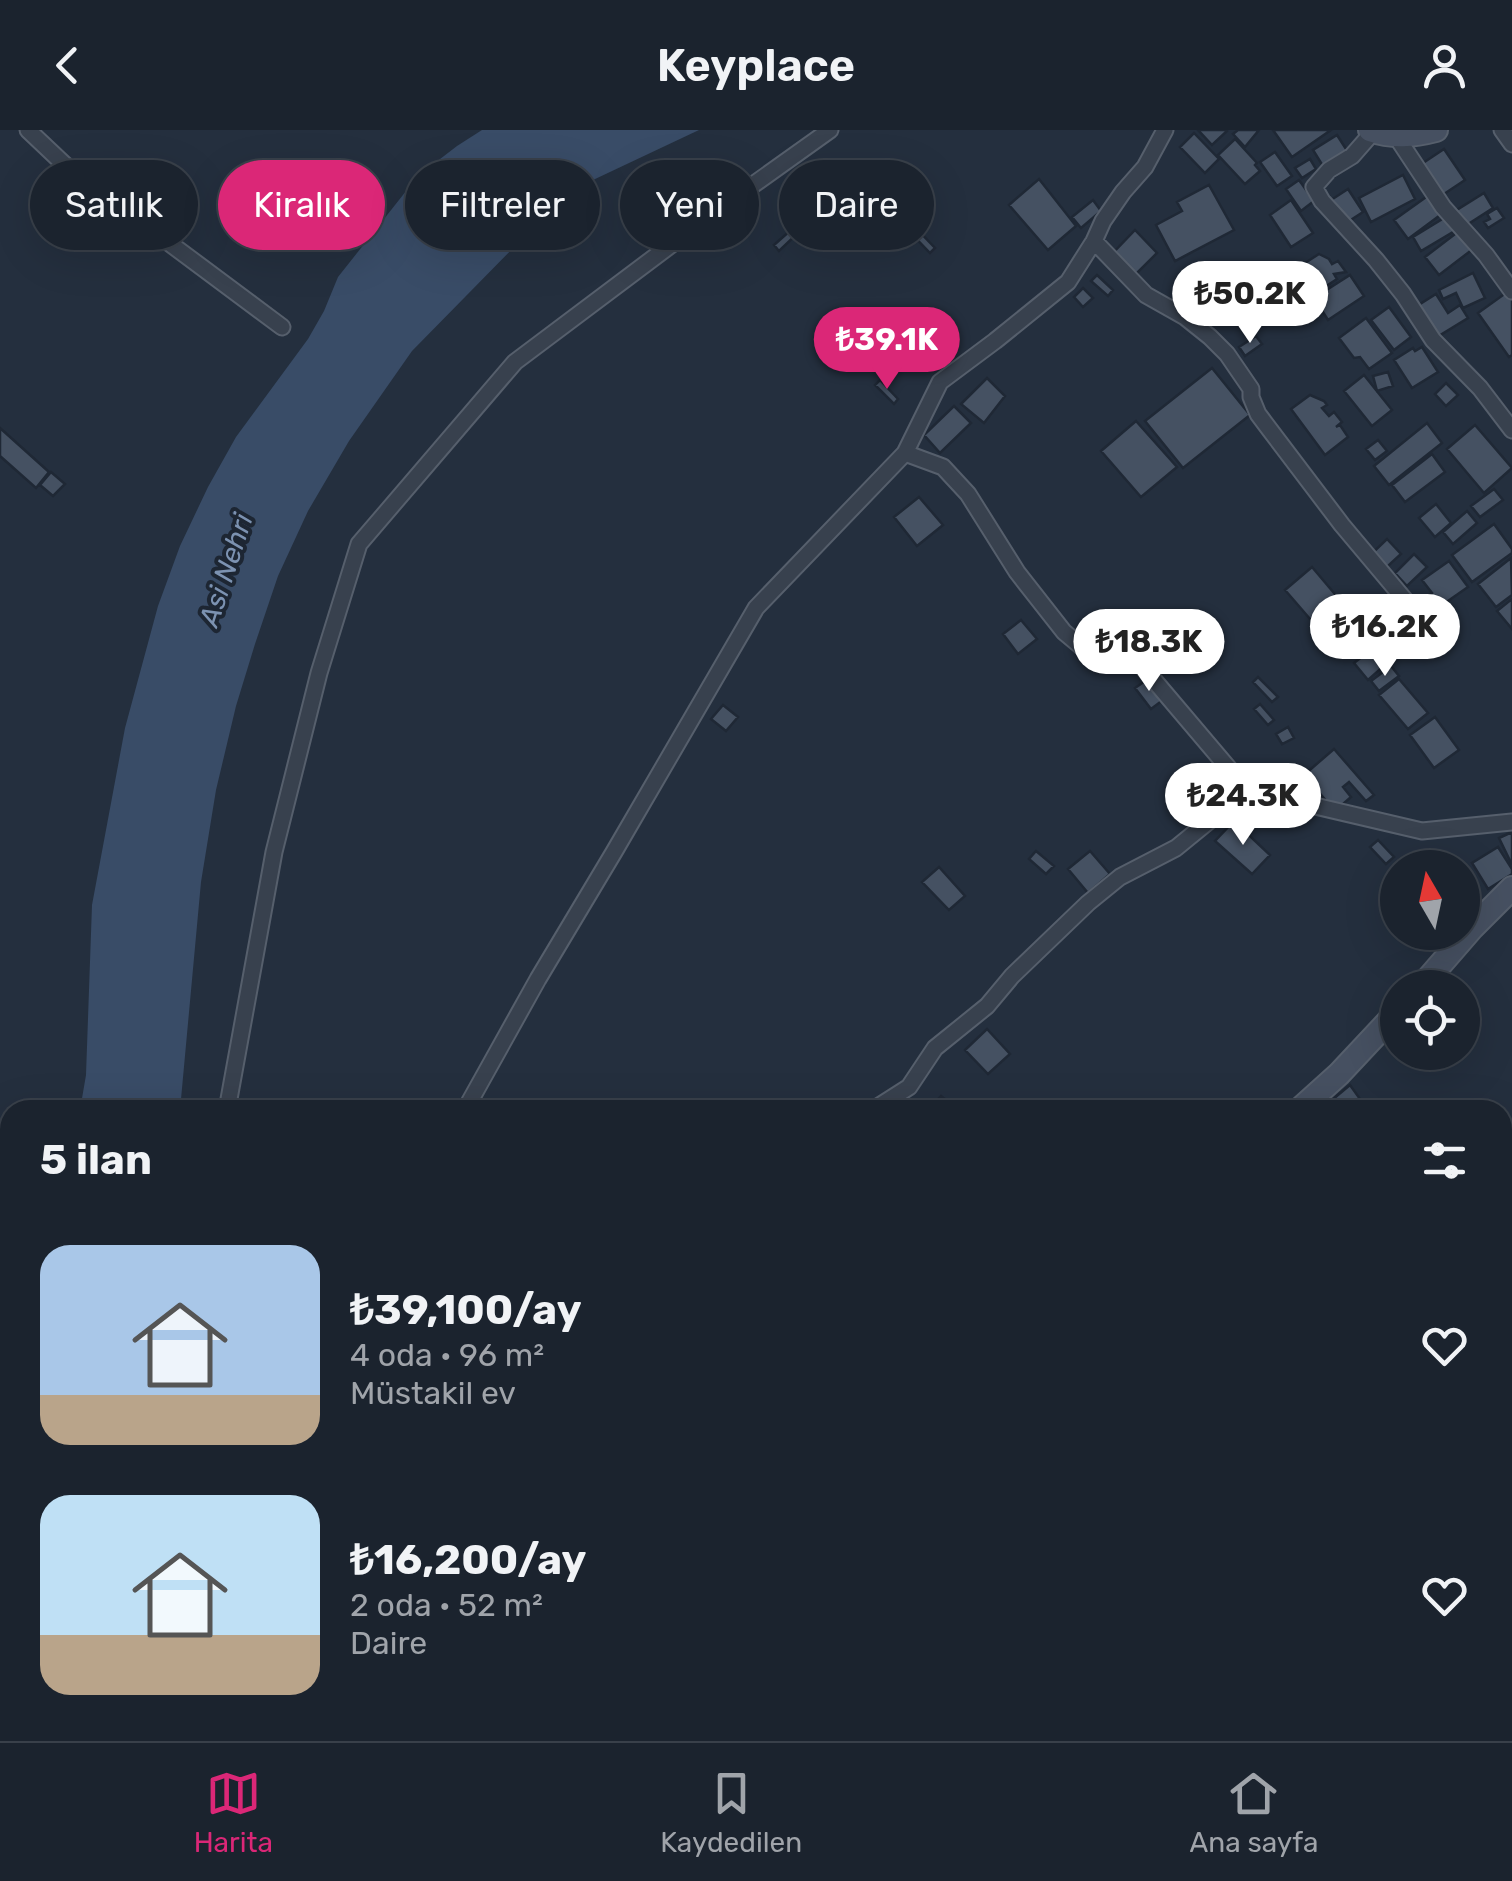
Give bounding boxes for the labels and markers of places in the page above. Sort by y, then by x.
pin: ₺50.2K [1169,261,1331,346]
pin: ₺39.1K [806,307,968,392]
pin: ₺16.2K [1304,594,1466,679]
pin: ₺18.3K [1068,609,1230,694]
pin: ₺24.3K [1162,763,1324,848]

